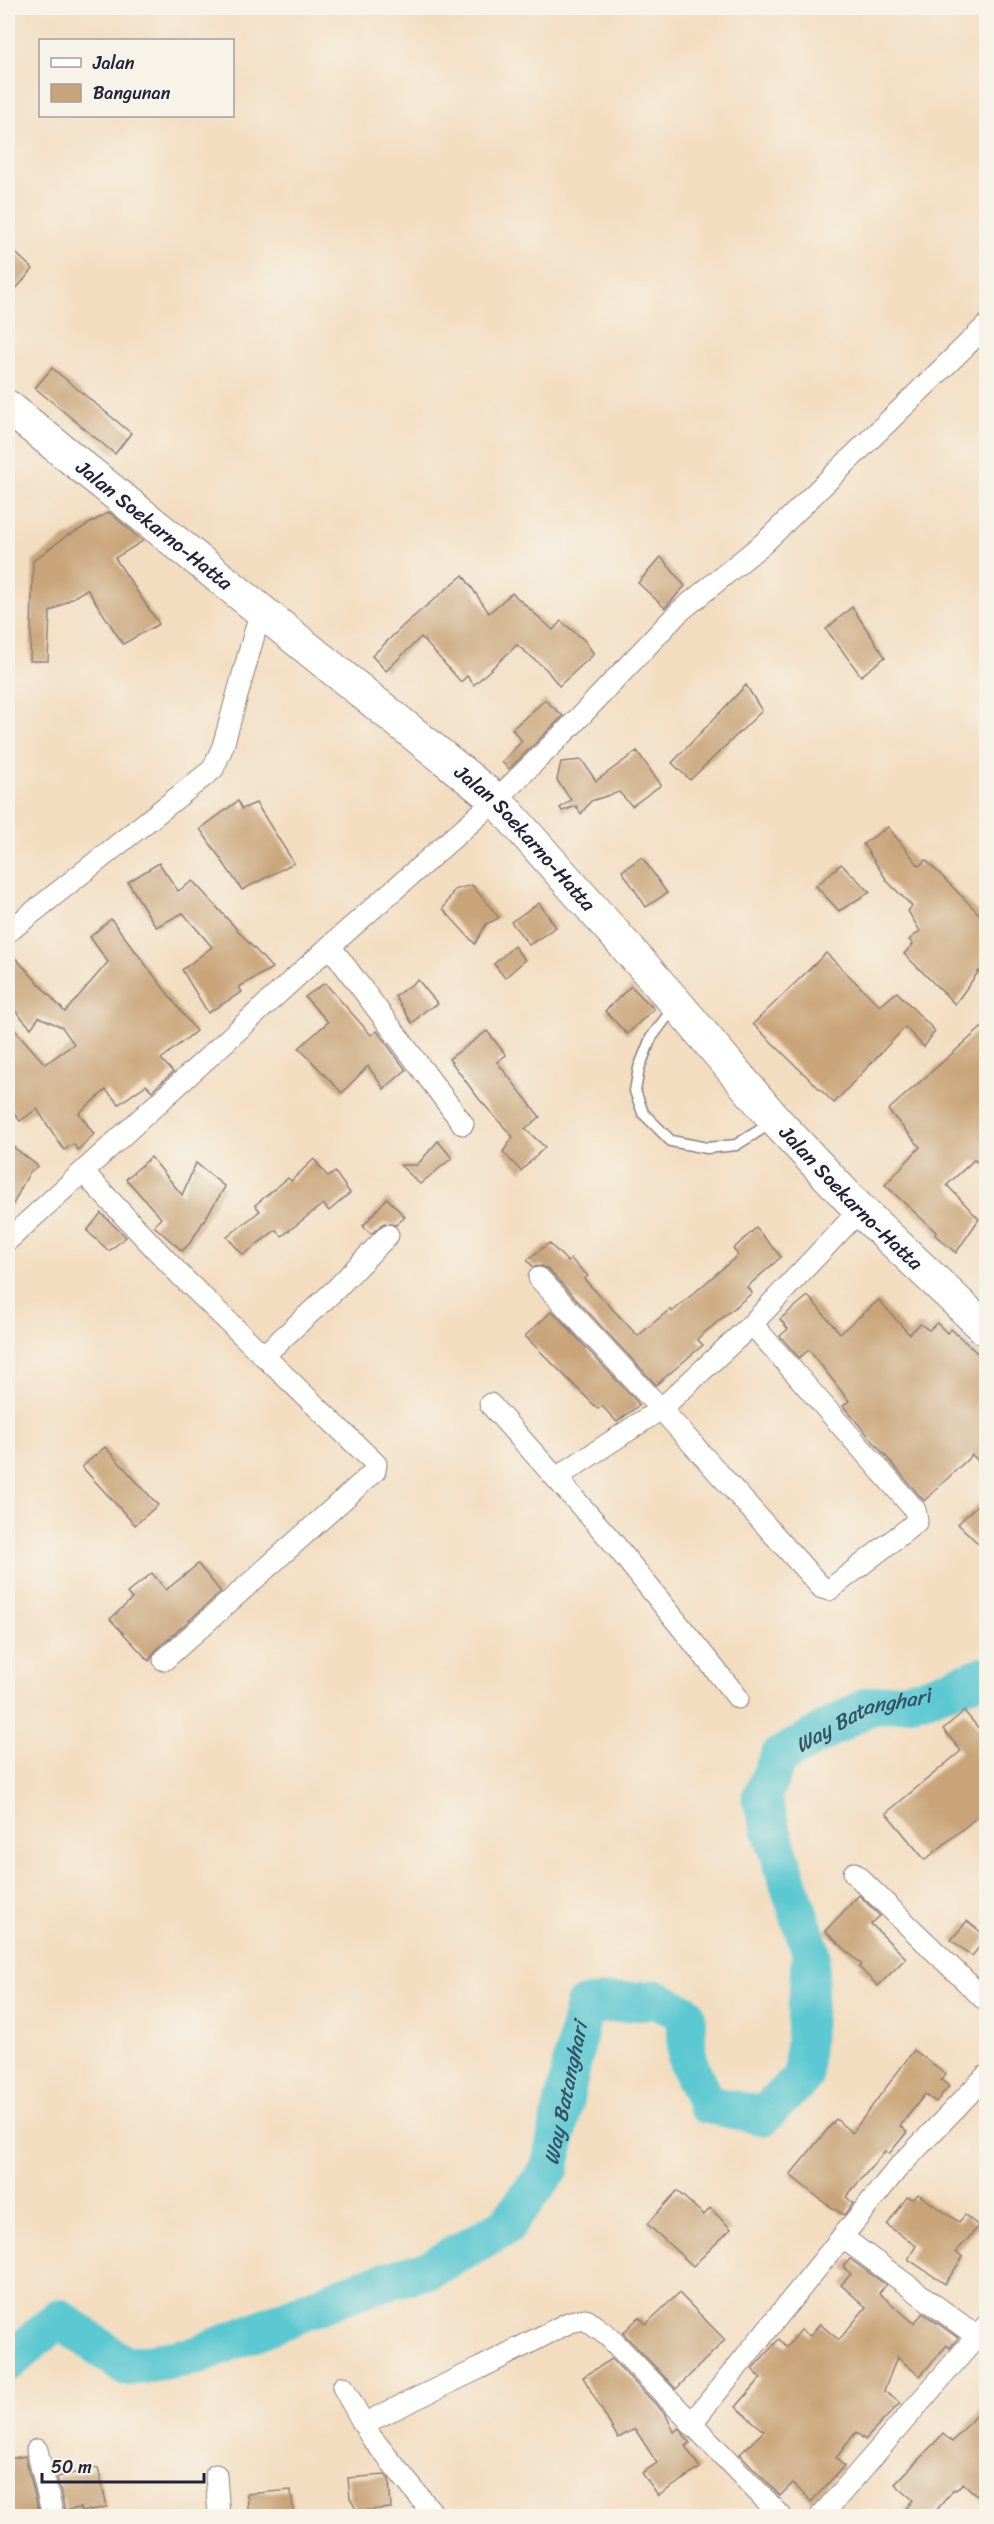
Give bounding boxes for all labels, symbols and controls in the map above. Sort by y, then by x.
legend [39,39,234,117]
text: Jalan [92,47,135,79]
text: Bangunan [93,77,171,109]
street label: Jalan Soekarno-Hatta [67,450,242,600]
street label: Jalan Soekarno-Hatta [446,755,605,920]
street label: Jalan Soekarno-Hatta [770,1116,932,1280]
water label: Way Batanghari [788,1676,940,1763]
water label: Way Batanghari [532,2014,600,2168]
scale bar [42,2446,204,2484]
text: 50 m [51,2451,92,2483]

